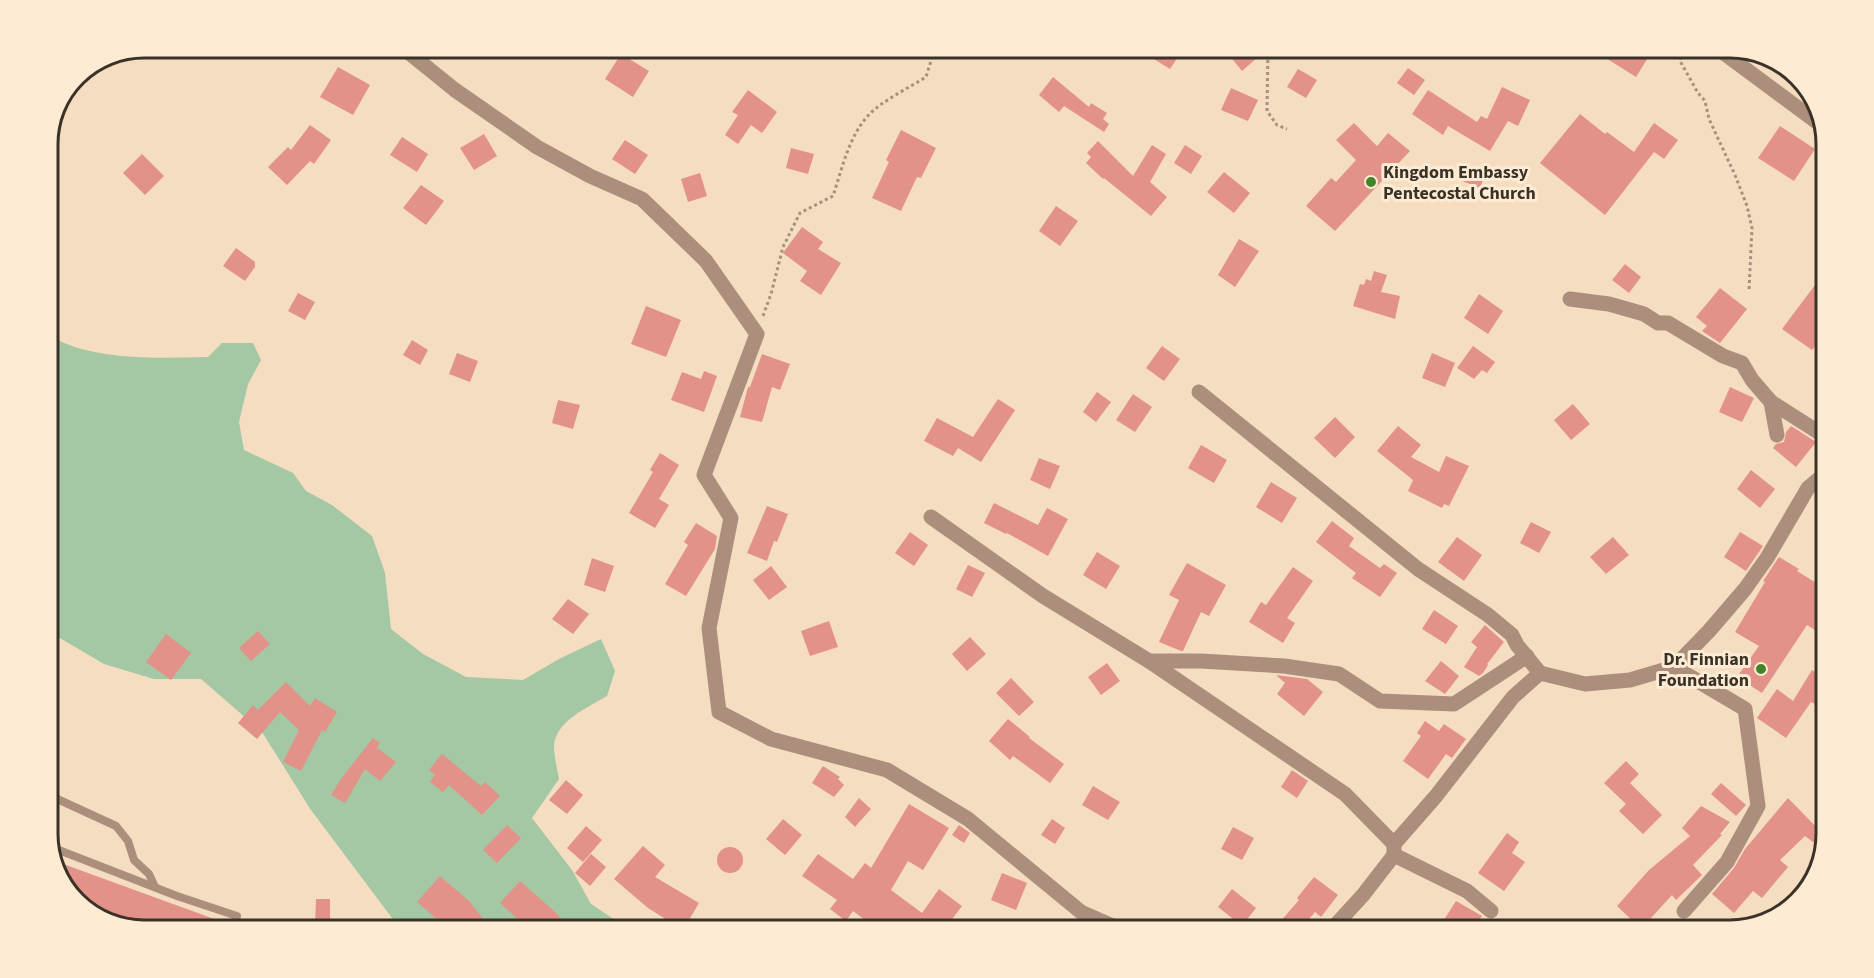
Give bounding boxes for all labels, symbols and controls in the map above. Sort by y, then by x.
place label: Kingdom Embassy Pentecostal Church [1383,160,1536,206]
marker: Kingdom Embassy Pentecostal Church [1364,175,1378,189]
place label: Dr. Finnian Foundation [1658,647,1749,693]
marker: Dr. Finnian Foundation [1754,662,1768,676]

